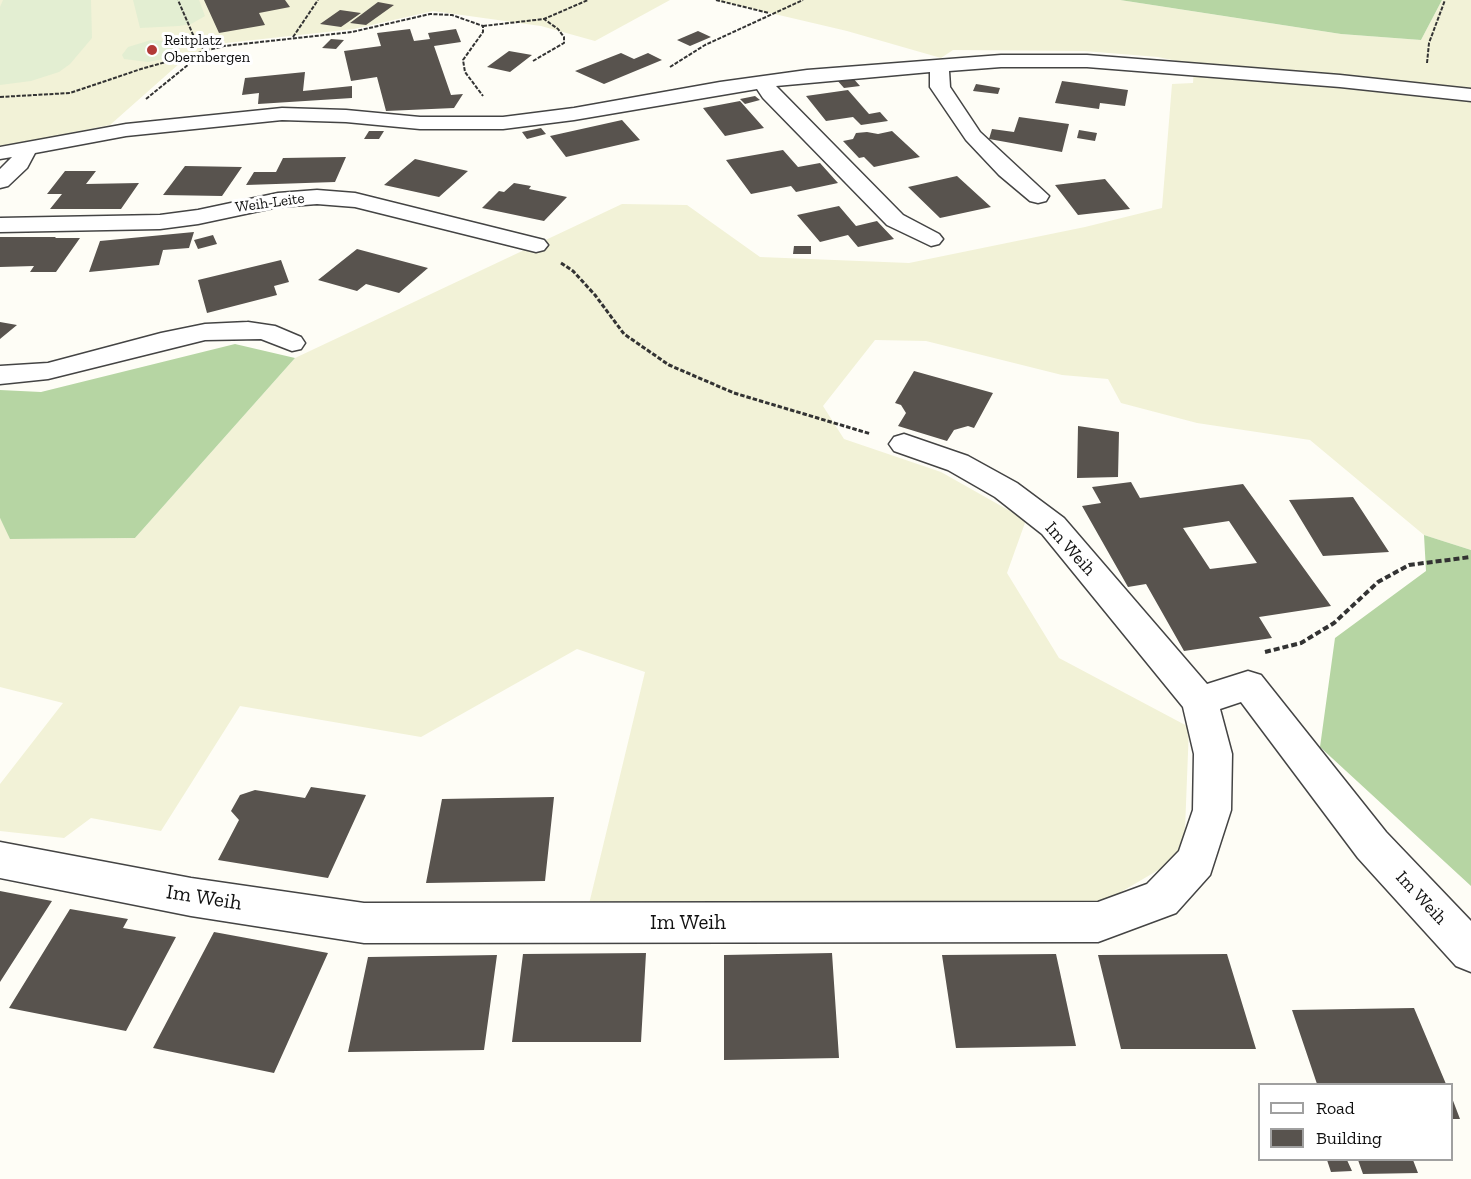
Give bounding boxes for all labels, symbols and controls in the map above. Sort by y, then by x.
place label: Reitplatz Obernbergen [164,32,250,67]
marker: Reitplatz Obernbergen [145,43,159,57]
street label: Weih-Leite [234,189,306,217]
street label: Im Weih [1040,518,1100,580]
street label: Im Weih [1391,867,1451,929]
street label: Im Weih [165,880,243,916]
street label: Im Weih [650,910,726,936]
legend [1258,1083,1453,1161]
text: Road [1316,1097,1355,1119]
text: Building [1316,1127,1382,1149]

